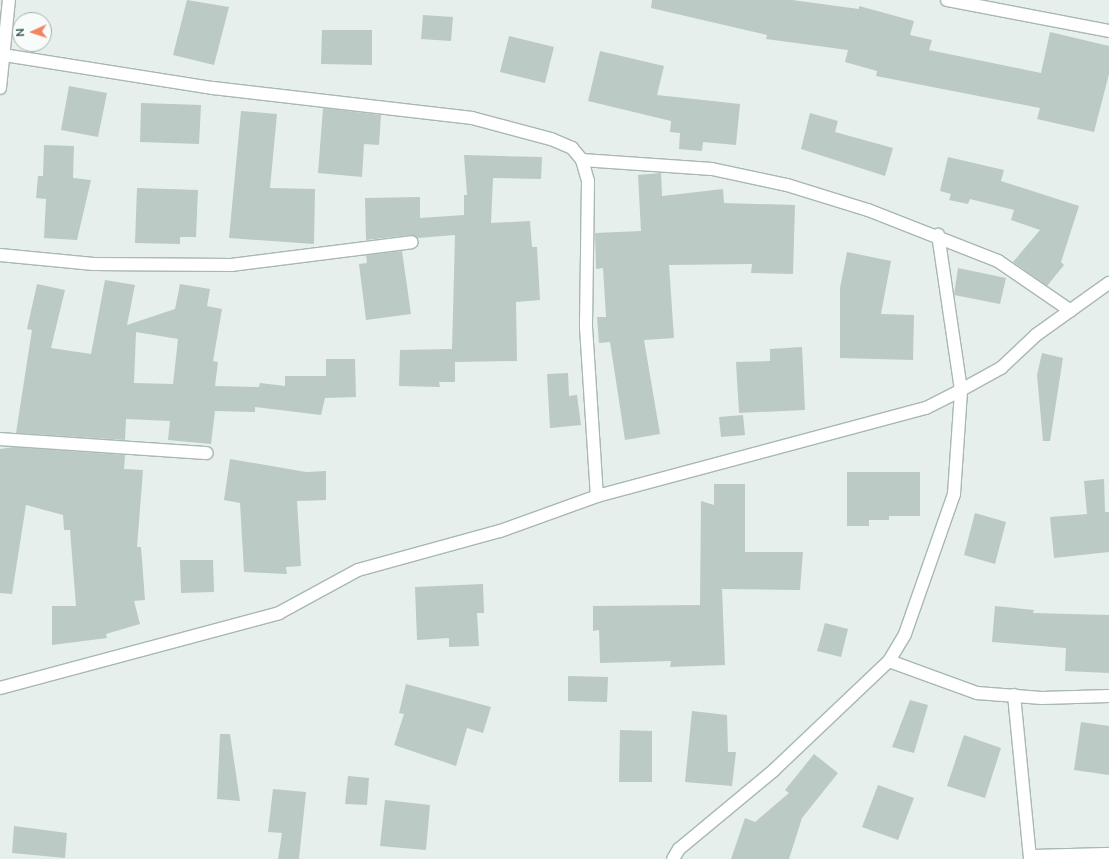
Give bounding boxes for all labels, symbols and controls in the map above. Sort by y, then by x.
north arrow [12,12,52,52]
text: N [13,28,28,37]

